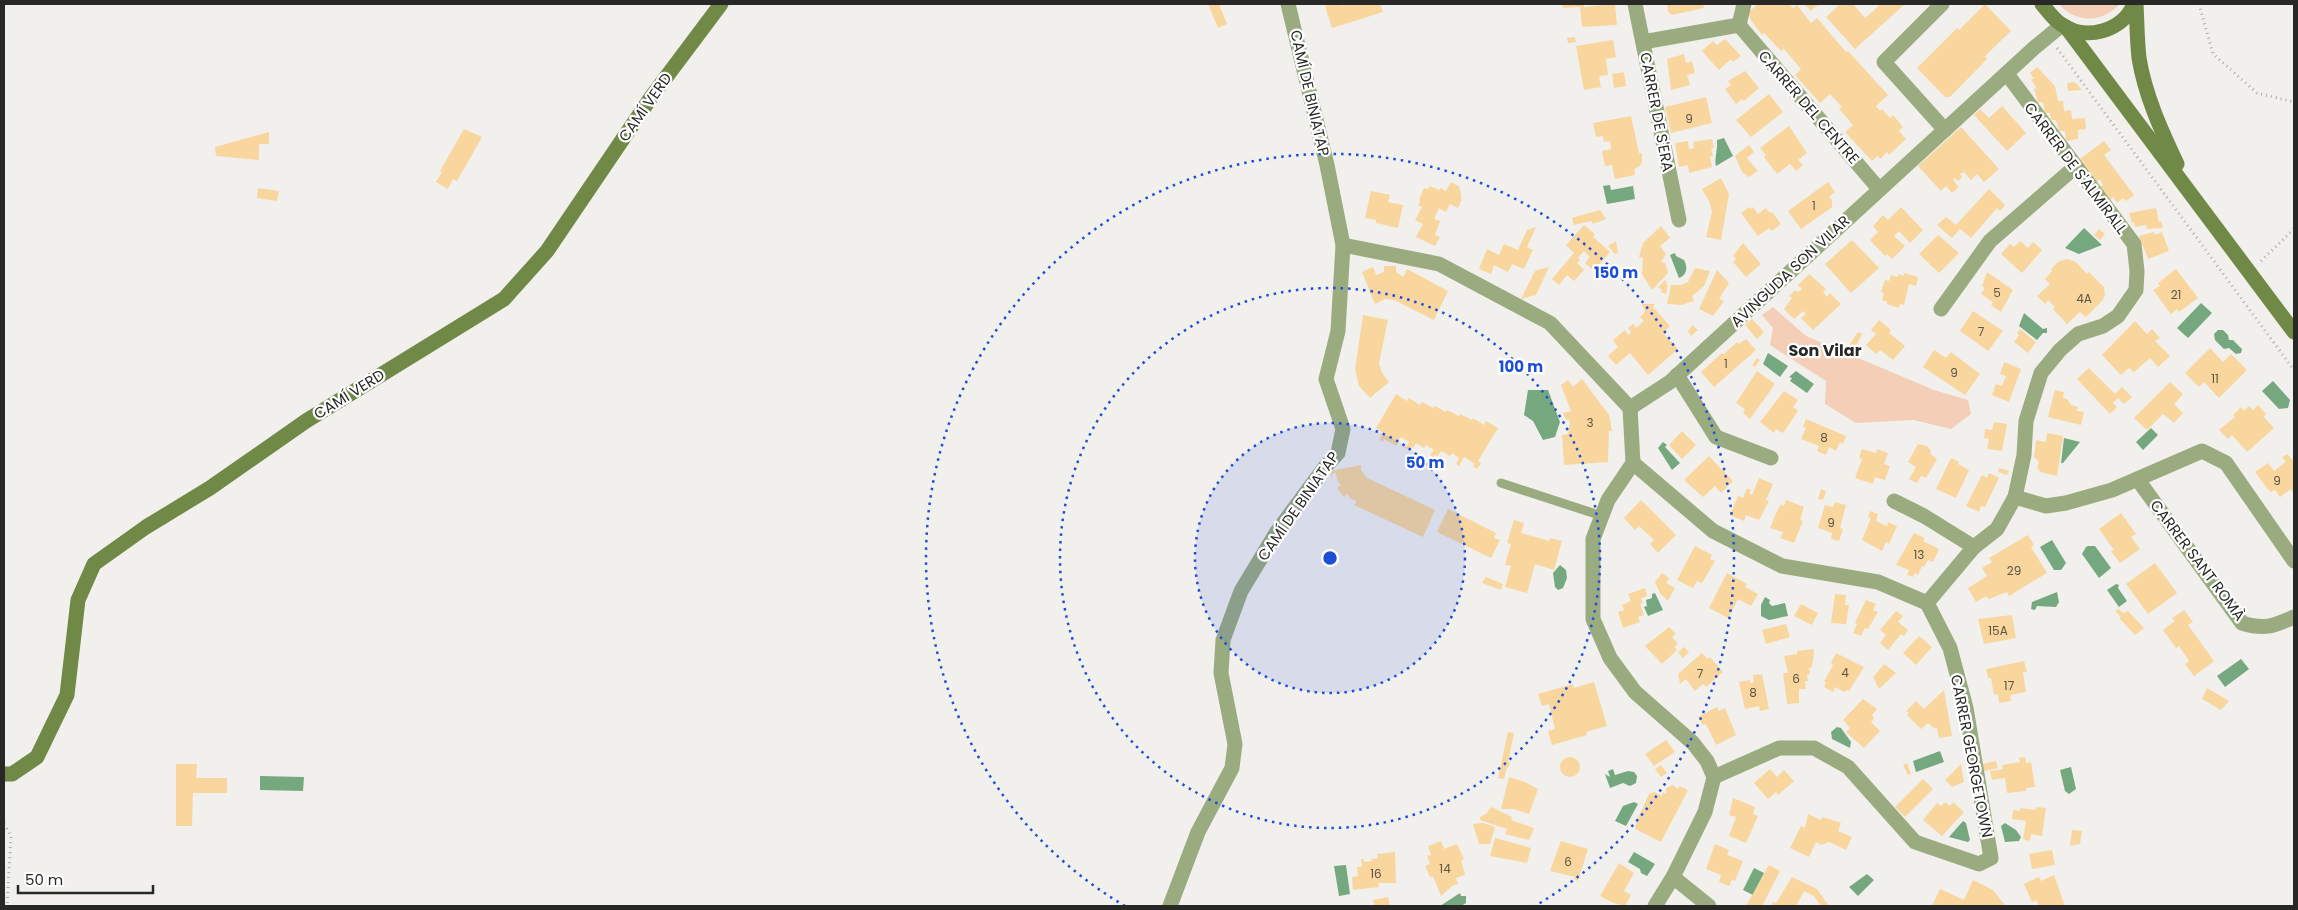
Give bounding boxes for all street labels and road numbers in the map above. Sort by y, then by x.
street label: CAMÍ DE BINIATAP [1285,28,1335,158]
street label: CARRER DEL CENTRE [1754,46,1864,168]
street label: CARRER DE S'ERA [1635,51,1679,173]
street label: CAMÍ VERD [613,68,677,146]
street label: CARRER DE S'ALMIRALL [2020,98,2133,238]
street label: AVINGUDA SON VILAR [1726,210,1854,332]
street label: CAMÍ VERD [310,364,388,424]
street label: CAMÍ DE BINIATAP [1252,447,1344,565]
street label: CARRER SANT ROMÀ [2146,495,2250,625]
street label: CARRER GEORGETOWN [1946,673,1998,839]

